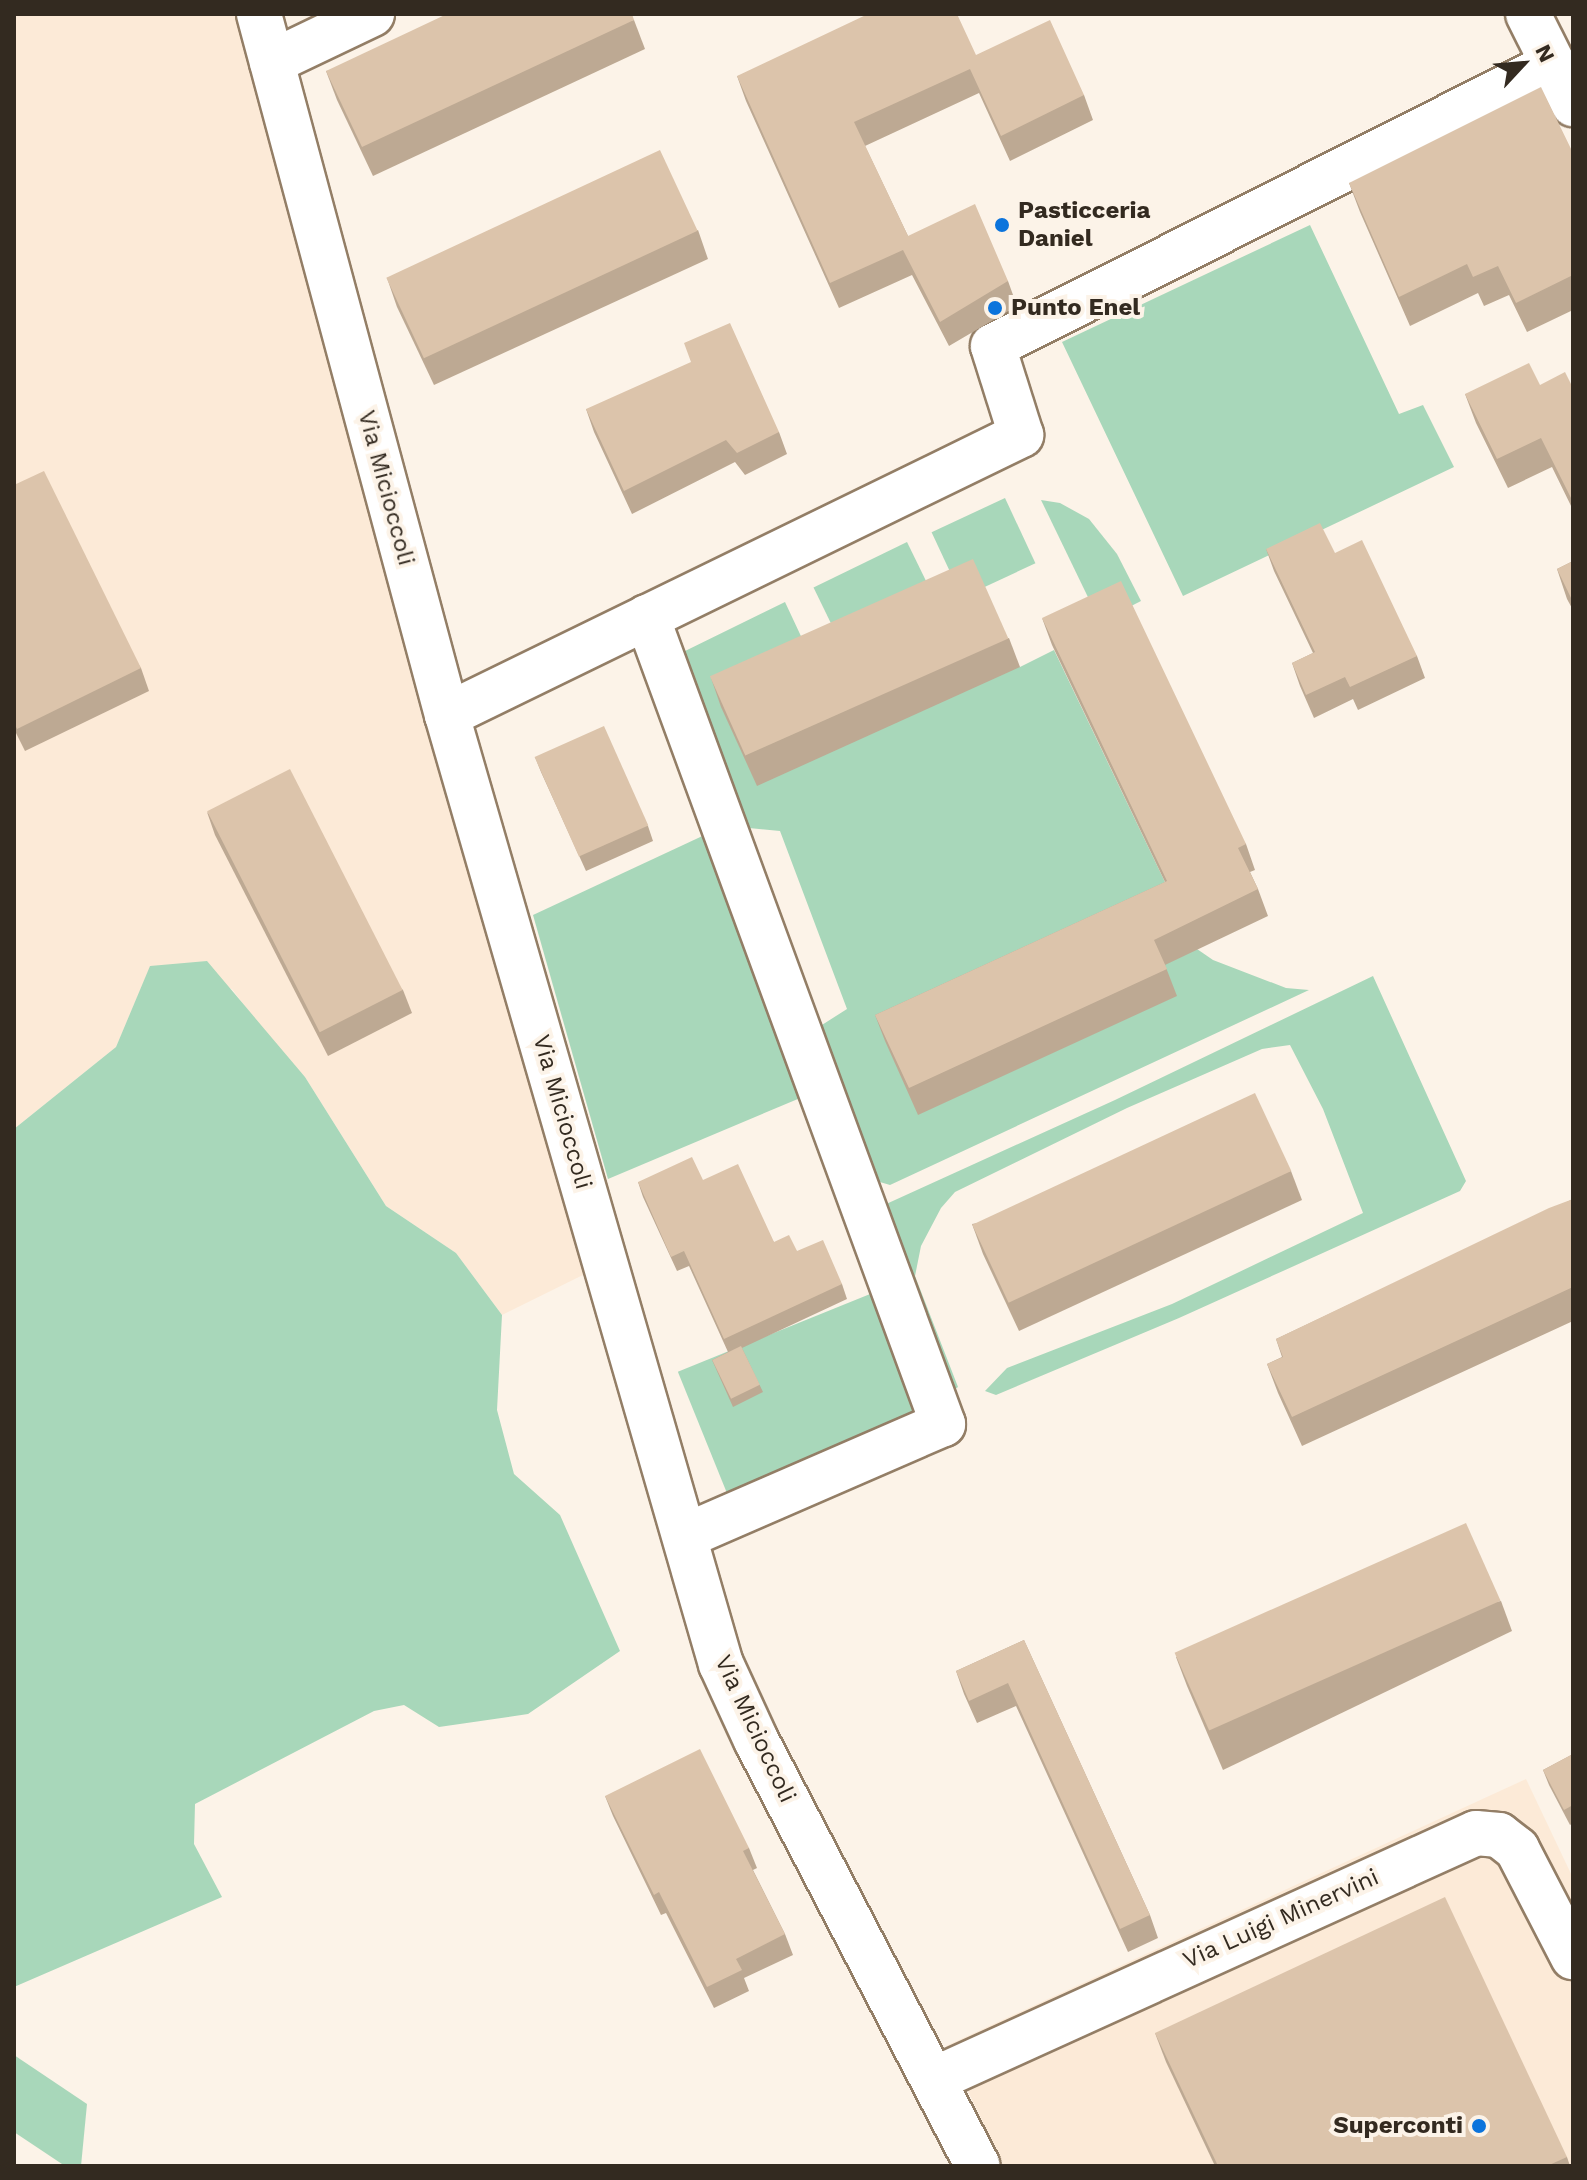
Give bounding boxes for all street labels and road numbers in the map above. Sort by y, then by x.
street label: Via Micioccoli [351,407,421,569]
street label: Via Micioccoli [526,1031,598,1193]
street label: Via Micioccoli [708,1650,802,1808]
street label: Via Luigi Minervini [1178,1863,1384,1975]

